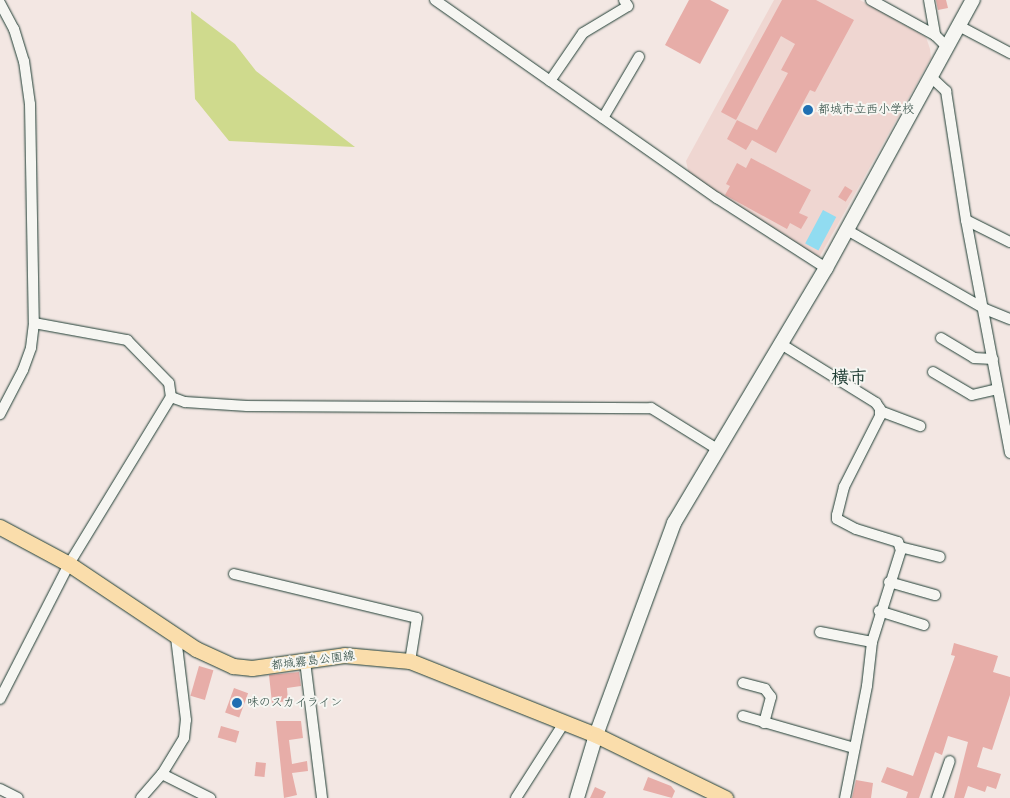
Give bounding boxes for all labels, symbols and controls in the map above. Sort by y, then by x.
place label: 都城市立西小学校 [818,103,914,117]
marker: 都城市立西小学校 [802,104,814,116]
district label: 横市 [831,367,867,389]
street label: 都城霧島公園線 [270,649,356,673]
place label: 味のスカイライン [247,696,343,710]
marker: 味のスカイライン [231,697,243,709]

